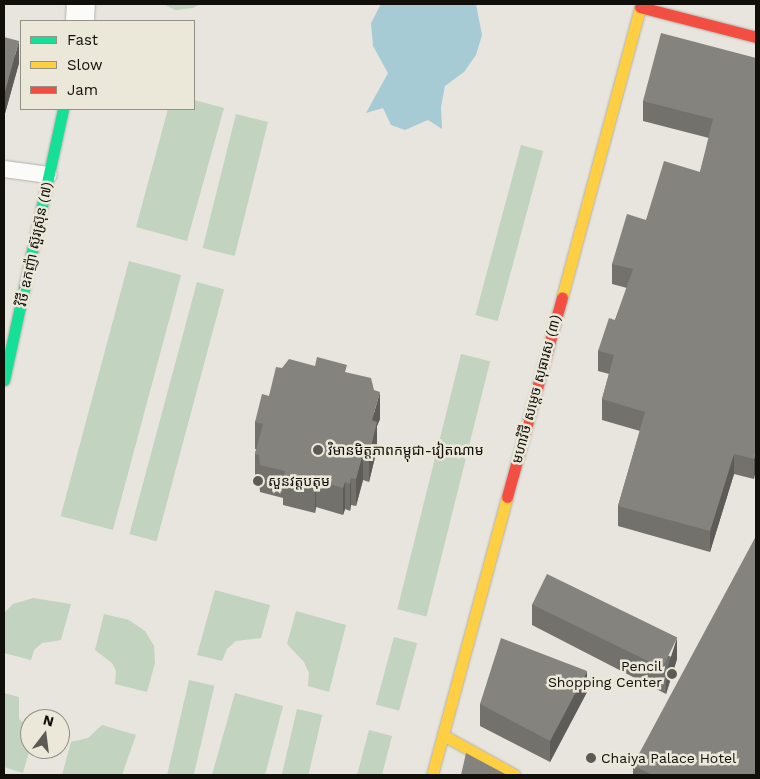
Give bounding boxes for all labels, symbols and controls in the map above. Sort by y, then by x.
legend [20,20,195,110]
text: Fast [67,31,98,49]
text: Slow [67,56,103,74]
text: Jam [67,81,98,99]
street label: វិថី ឧកញ៉ា ស៊ួរស៊្រុន (៧) [13,180,55,308]
street label: មហាវិថី សម្តេច សុធារស (៣) [508,313,564,465]
place label: វិមានមិត្តភាពកម្ពុជា-វៀតណាម [328,442,484,458]
marker: វិមានមិត្តភាពកម្ពុជា-វៀតណាម [312,444,324,456]
place label: សួនវត្តបតុម [268,473,330,489]
marker: សួនវត្តបតុម [252,475,264,487]
place label: Pencil Shopping Center [548,658,662,690]
marker: Pencil Shopping Center [666,668,678,680]
north arrow [20,709,70,759]
text: N [42,711,56,730]
place label: Chaiya Palace Hotel [601,750,737,766]
marker: Chaiya Palace Hotel [585,752,597,764]

